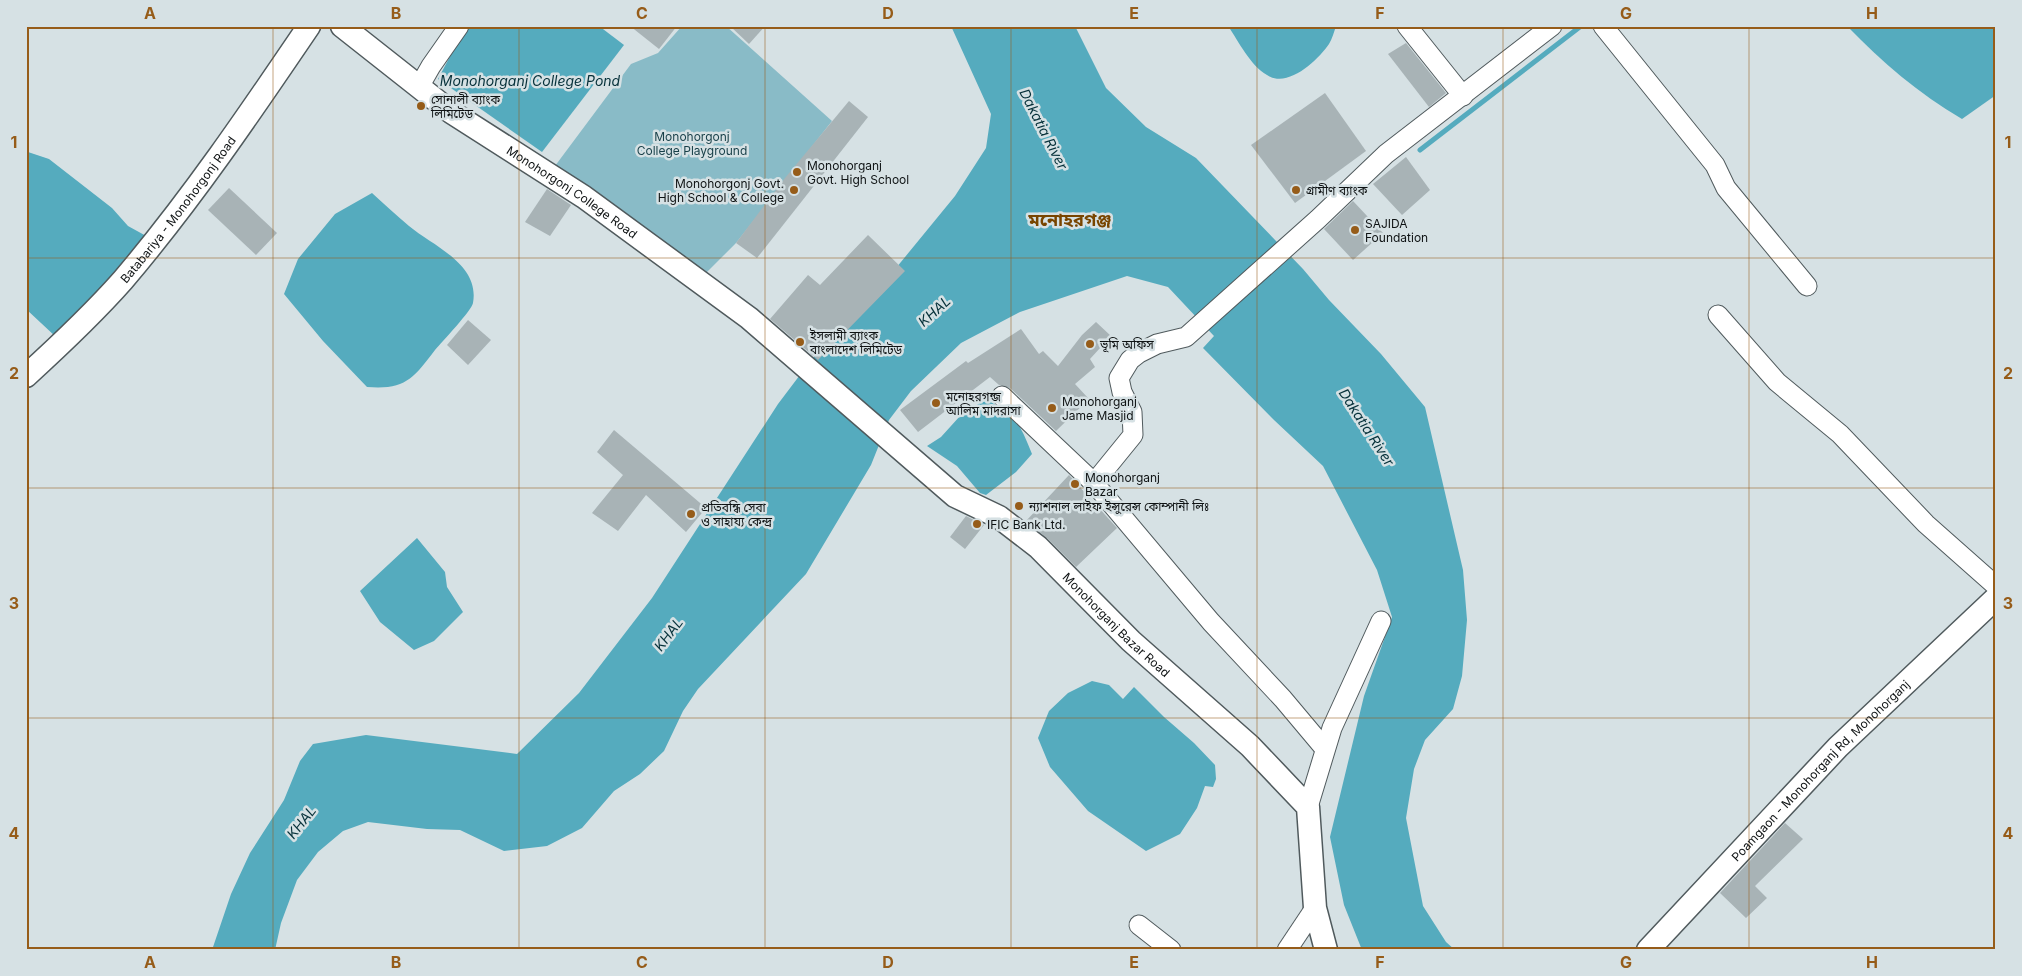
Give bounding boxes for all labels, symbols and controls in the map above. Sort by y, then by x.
text: A [144,3,156,23]
text: B [391,3,401,23]
text: C [636,3,648,23]
text: D [882,3,894,23]
text: E [1129,3,1139,23]
text: F [1375,3,1385,23]
text: G [1620,3,1632,23]
text: H [1866,3,1878,23]
water label: Monohorganj College Pond [440,72,621,89]
water label: Dakatia River [1016,86,1072,173]
place label: সোনালী ব্যাংক লিমিটেড [430,92,501,121]
marker: সোনালী ব্যাংক লিমিটেড [415,100,427,112]
park label: Monohorgonj College Playground [637,129,747,158]
text: 1 [11,132,17,152]
text: 1 [2005,132,2011,152]
street label: Batabariya - Monohorgonj Road [117,133,239,286]
street label: Monohorgonj College Road [504,142,640,241]
place label: Monohorganj Govt. High School [807,158,909,187]
marker: Monohorganj Govt. High School [791,166,803,178]
place label: Monohorgonj Govt. High School & College [658,176,784,205]
place label: গ্রামীণ ব্যাংক [1306,183,1368,198]
marker: Monohorgonj Govt. High School & College [788,184,800,196]
marker: গ্রামীণ ব্যাংক [1290,184,1302,196]
district label: মনোহরগঞ্জ [1028,209,1111,230]
place label: SAJIDA Foundation [1365,216,1428,245]
marker: SAJIDA Foundation [1349,224,1361,236]
water label: KHAL [914,292,954,330]
place label: ইসলামী ব্যাংক বাংলাদেশ লিমিটেড [809,328,902,357]
marker: ইসলামী ব্যাংক বাংলাদেশ লিমিটেড [794,336,806,348]
place label: ভূমি অফিস [1099,337,1154,353]
marker: ভূমি অফিস [1084,338,1096,350]
text: 2 [9,363,19,383]
text: 2 [2003,363,2013,383]
water label: Dakatia River [1336,385,1399,469]
place label: মনোহরগন্জ আলিম মাদরাসা [945,389,1022,418]
place label: Monohorganj Jame Masjid [1062,394,1137,423]
marker: মনোহরগন্জ আলিম মাদরাসা [930,397,942,409]
marker: Monohorganj Jame Masjid [1046,402,1058,414]
place label: Monohorganj Bazar [1085,470,1160,499]
marker: Monohorganj Bazar [1069,478,1081,490]
place label: ন্যাশনাল লাইফ ইন্সুরেন্স কোম্পানী লিঃ [1028,499,1209,515]
place label: প্রতিবন্ধি সেবা ও সাহায্য কেন্দ্র [701,500,772,529]
marker: ন্যাশনাল লাইফ ইন্সুরেন্স কোম্পানী লিঃ [1013,500,1025,512]
marker: প্রতিবন্ধি সেবা ও সাহায্য কেন্দ্র [685,508,697,520]
place label: IFIC Bank Ltd. [987,517,1065,532]
marker: IFIC Bank Ltd. [971,518,983,530]
street label: Monohorganj Bazar Road [1060,569,1173,680]
text: 3 [9,593,19,613]
text: 3 [2003,593,2013,613]
water label: KHAL [650,614,686,654]
street label: Poamgaon - Monohorganj Rd, Monohorganj [1728,676,1912,864]
water label: KHAL [283,802,319,842]
text: 4 [9,823,20,843]
text: 4 [2003,823,2014,843]
text: A [144,952,156,972]
text: B [391,952,401,972]
text: C [636,952,648,972]
text: D [882,952,894,972]
text: E [1129,952,1139,972]
text: F [1375,952,1385,972]
text: G [1620,952,1632,972]
text: H [1866,952,1878,972]

